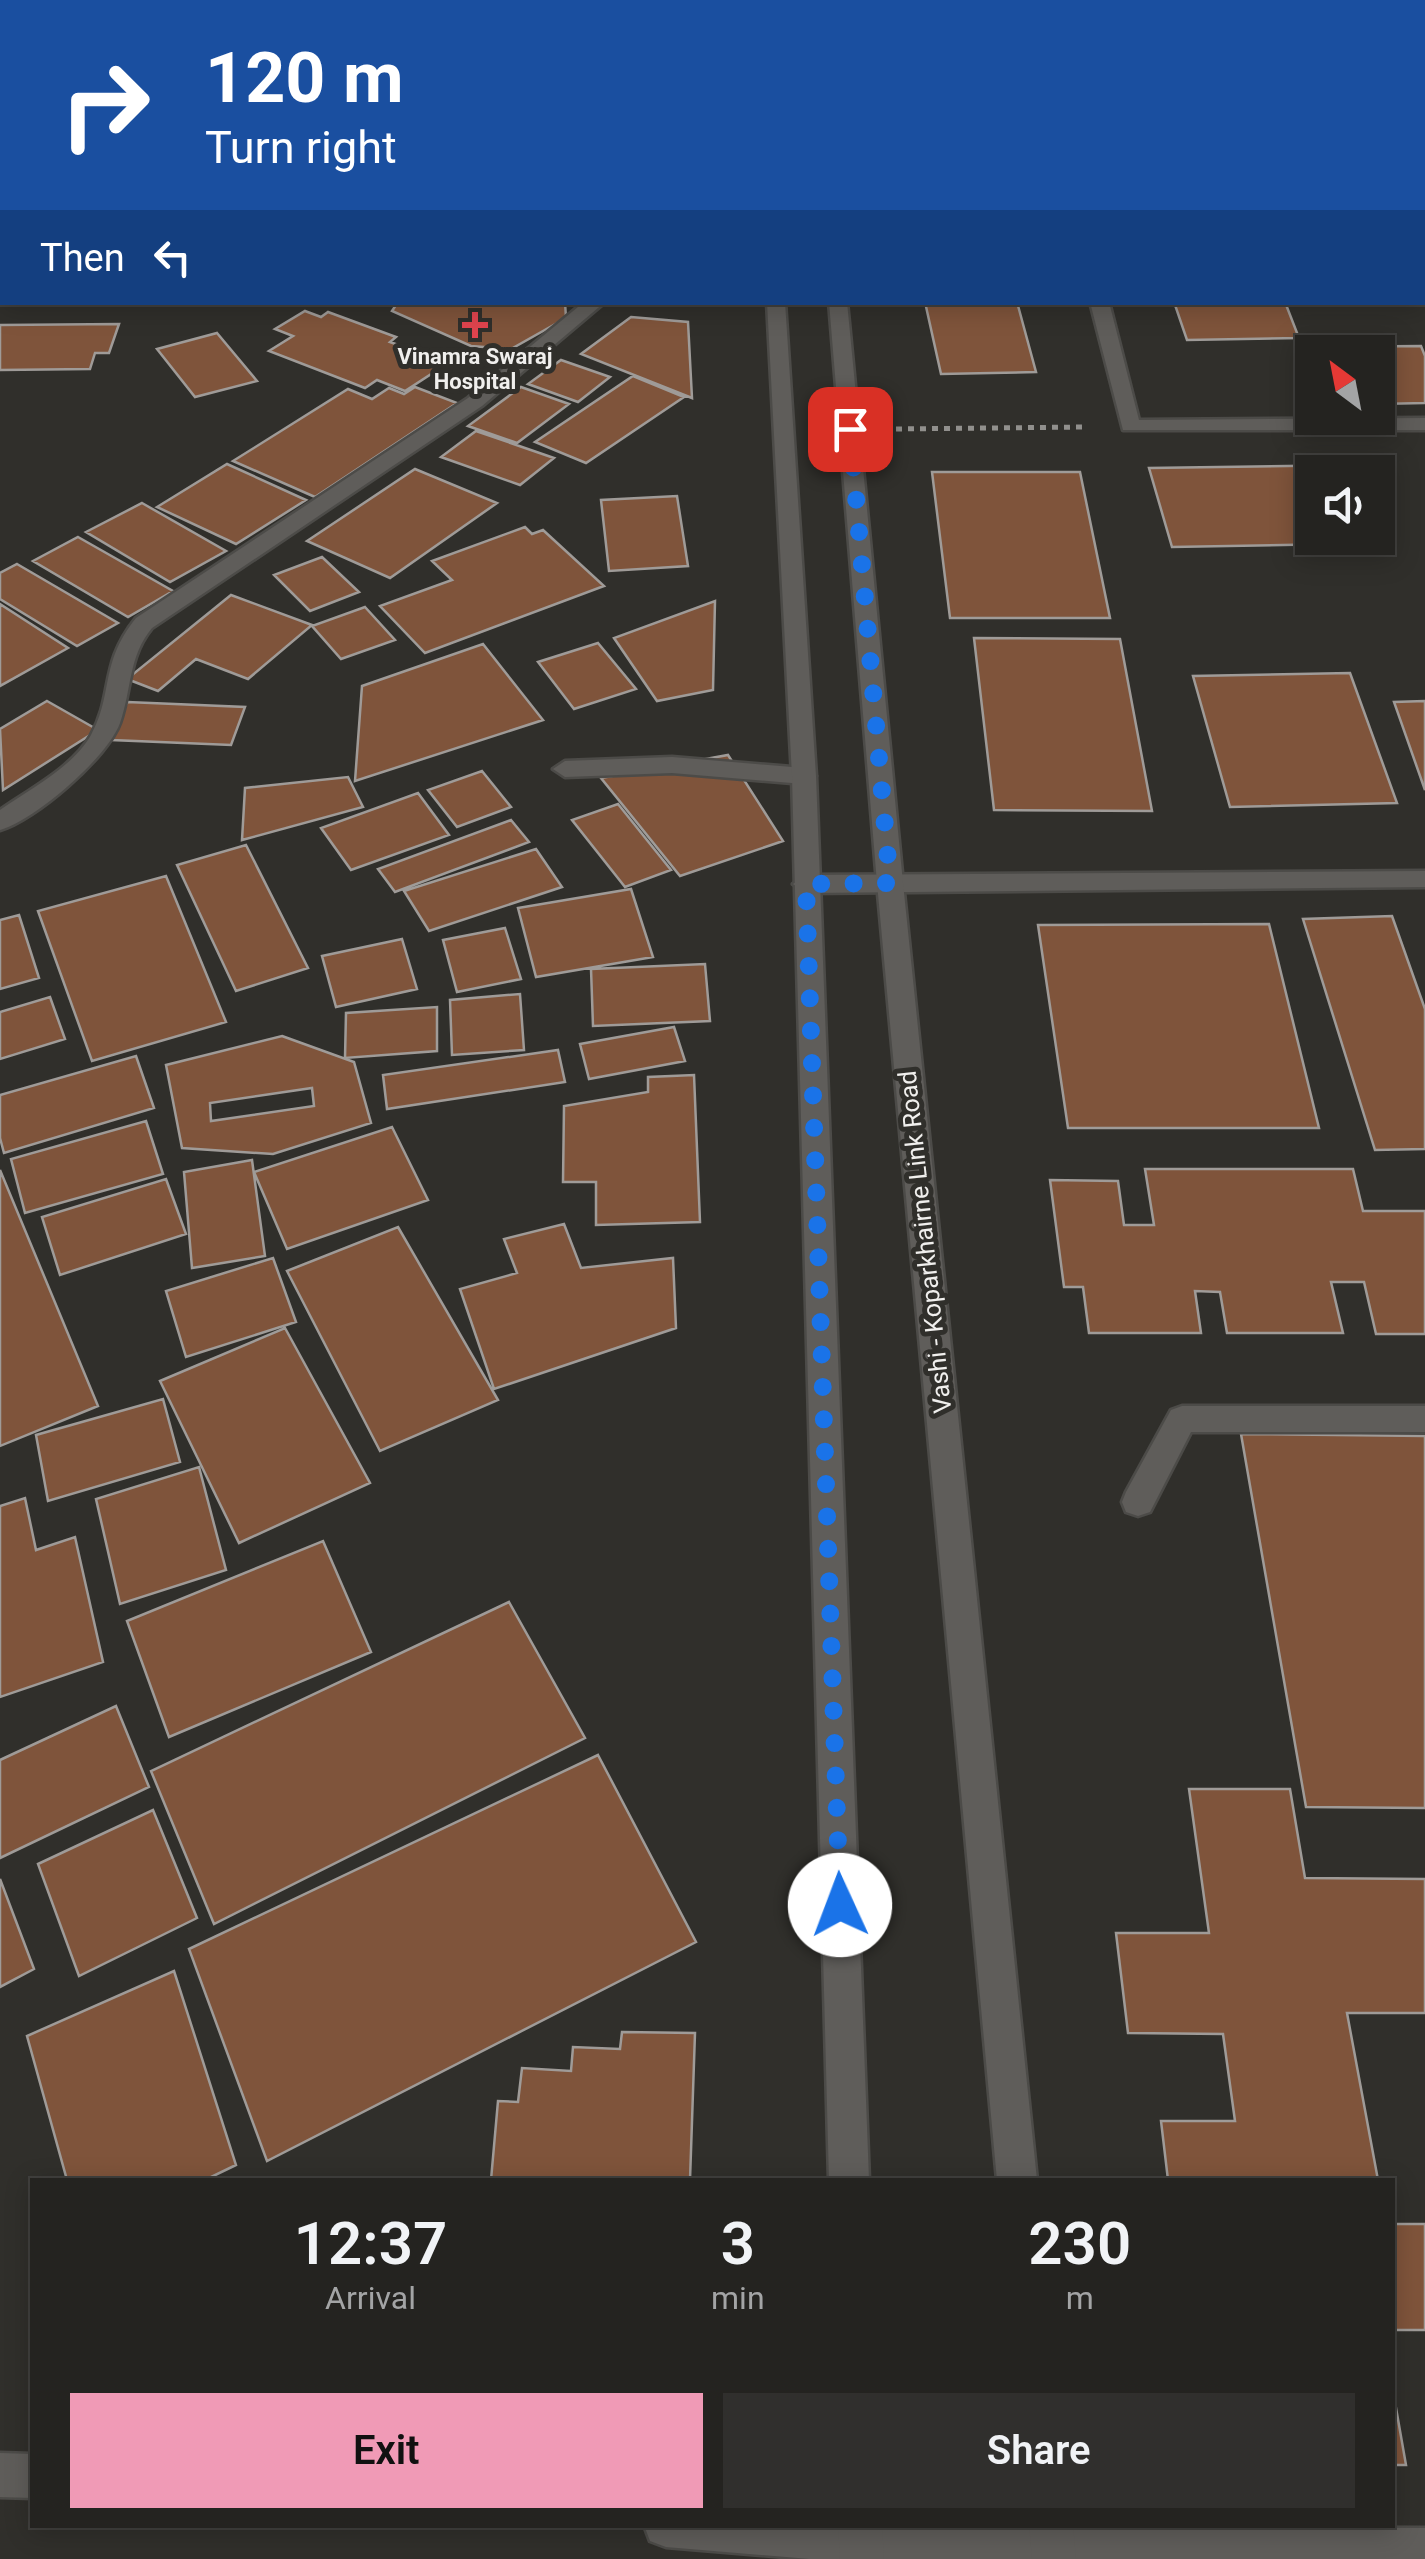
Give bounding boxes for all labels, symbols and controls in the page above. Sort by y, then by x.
text: 120 m [205,37,404,119]
icon: right [40,40,170,170]
text: Turn right [205,121,397,174]
icon: left [145,230,200,285]
text: Then [40,236,125,280]
marker: Vinamra Swaraj Hospital [462,312,488,338]
north arrow [1295,335,1395,435]
map controls [1295,335,1395,555]
place label: Vinamra Swaraj Hospital [398,344,552,394]
pin [808,387,893,472]
icon: arrive [823,402,878,457]
button: sound [1295,455,1395,555]
street label: Vashi - Koparkhairne Link Road [893,1069,957,1415]
position arrow [788,1853,892,1957]
text: 12:37 [294,2208,447,2279]
text: 3 [721,2208,755,2279]
text: 230 [1028,2208,1131,2279]
text: Arrival [325,2279,416,2317]
text: min [711,2279,765,2317]
text: m [1066,2279,1094,2317]
button: Exit [70,2393,703,2508]
button: Share [723,2393,1355,2508]

